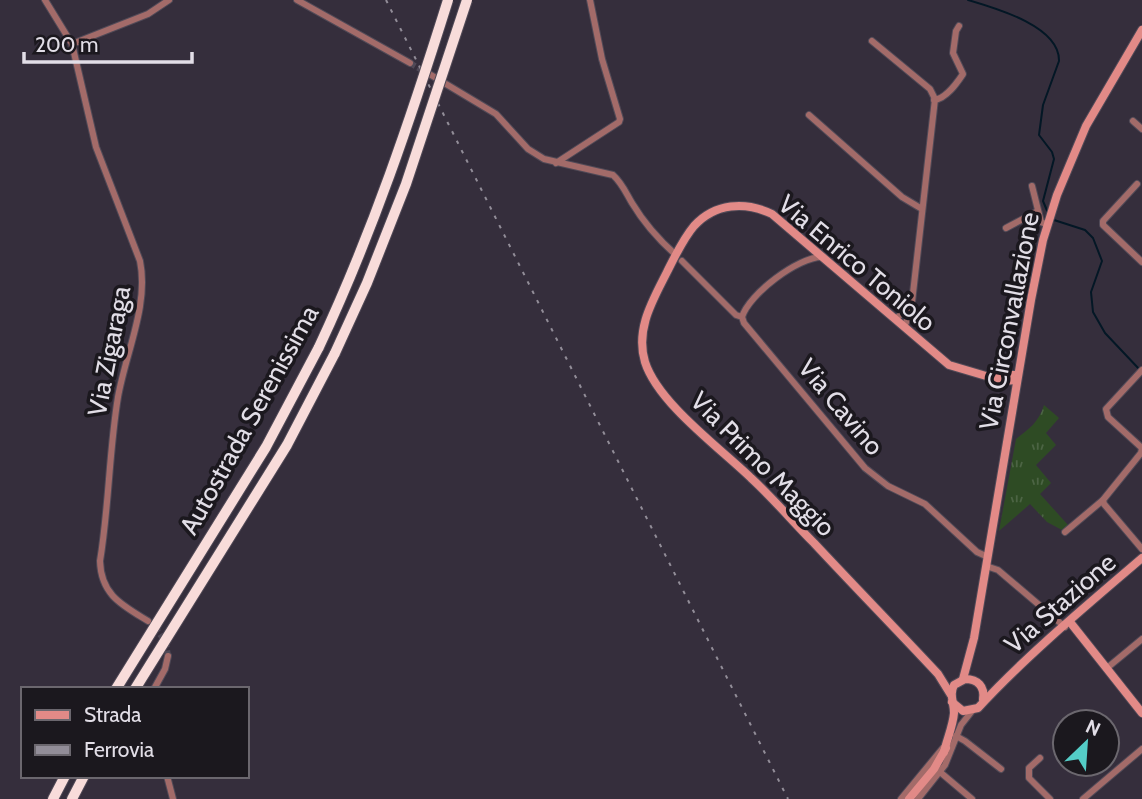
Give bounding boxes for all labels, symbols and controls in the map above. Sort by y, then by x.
scale bar [24,21,192,65]
text: 200 m [35,32,98,57]
street label: Via Enrico Toniolo [772,188,942,338]
street label: Via Circonvallazione [972,210,1046,432]
street label: Via Zigaraga [81,283,137,419]
street label: Autostrada Serenissima [173,299,326,540]
street label: Via Cavino [791,352,891,462]
street label: Via Primo Maggio [684,385,842,543]
street label: Via Stazione [998,546,1122,660]
legend [21,687,248,778]
text: Strada [84,702,141,727]
north arrow [1051,708,1121,778]
text: N [1082,715,1104,741]
text: Ferrovia [84,737,154,762]

